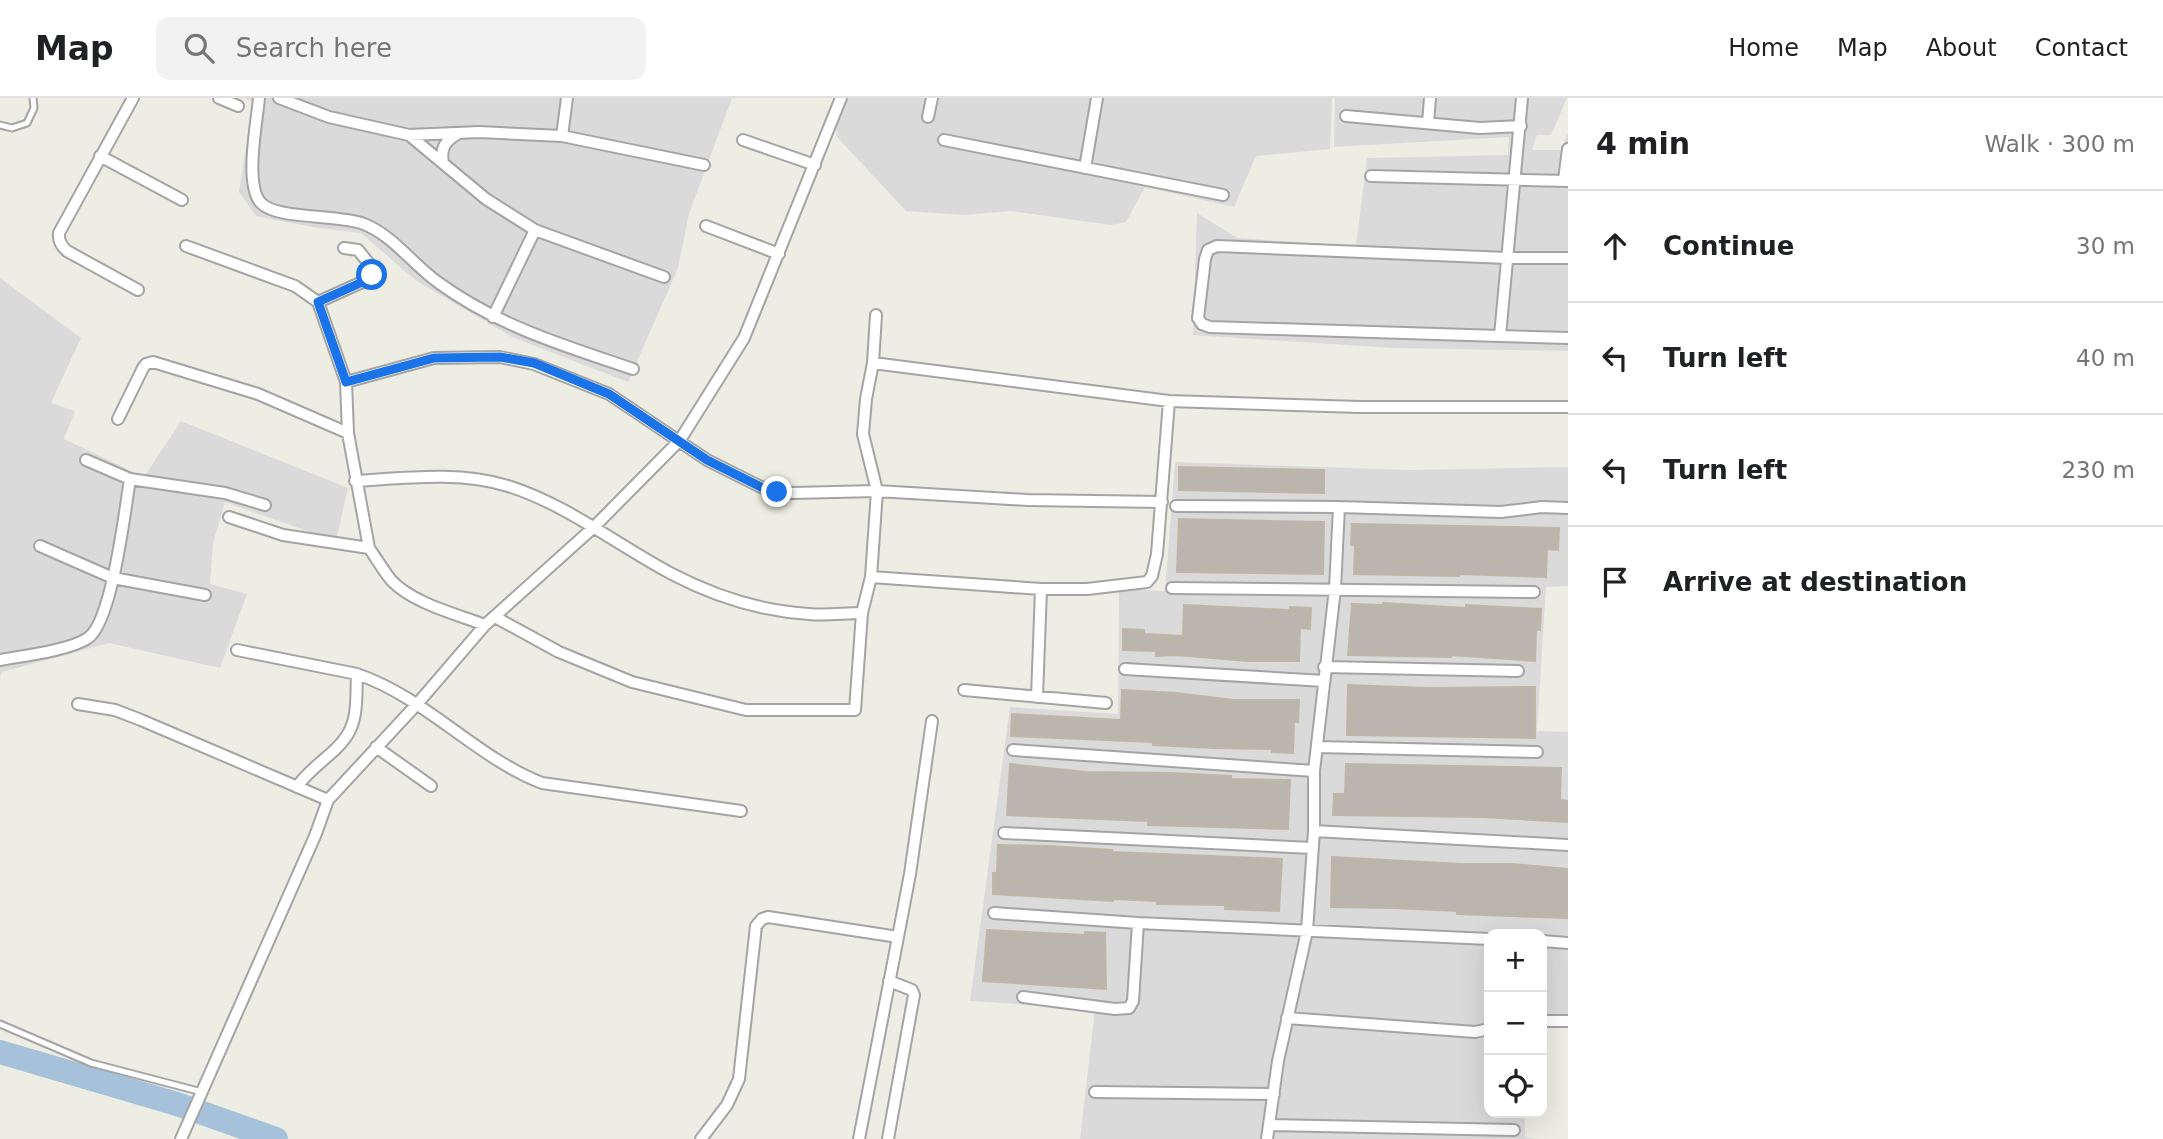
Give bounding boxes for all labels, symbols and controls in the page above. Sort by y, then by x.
search box [156,17,646,80]
text: Map [35,29,114,68]
icon: search [180,29,218,67]
text: Search here [236,33,392,63]
text: Home [1728,34,1799,62]
text: Map [1837,34,1888,62]
text: About [1926,34,1997,62]
text: Contact [2035,34,2128,62]
text: 4 min [1596,126,1690,161]
text: Walk · 300 m [1984,131,2135,157]
icon: ahead [1596,227,1634,265]
text: Continue [1663,231,1794,261]
text: 30 m [2076,233,2135,259]
route start [356,259,387,290]
icon: left [1596,339,1634,377]
text: Turn left [1663,343,1787,373]
text: 40 m [2076,345,2135,371]
icon: left [1596,451,1634,489]
text: Turn left [1663,455,1787,485]
text: 230 m [2061,457,2135,483]
route end [761,476,792,507]
icon: arrive [1596,563,1634,601]
text: Arrive at destination [1663,567,1967,597]
map controls [1484,929,1547,1118]
button: + [1484,929,1547,992]
button: − [1484,992,1547,1055]
button: locate [1484,1055,1547,1118]

